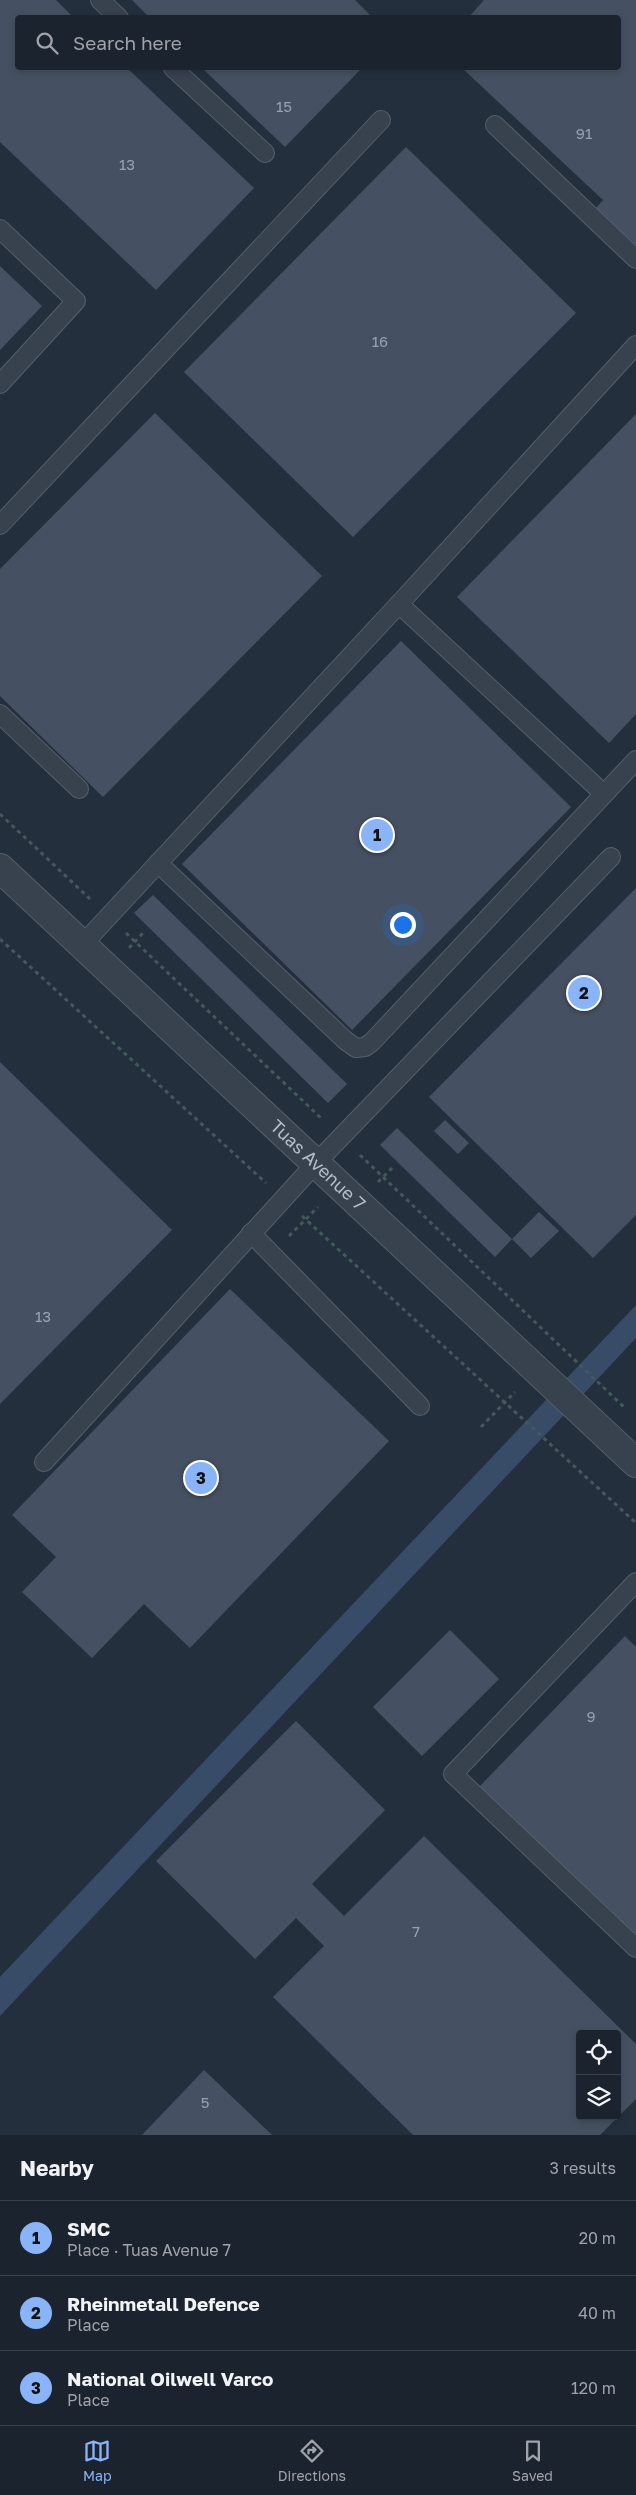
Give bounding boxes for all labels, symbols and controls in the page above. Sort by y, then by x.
search box [15,15,621,70]
icon: search [33,29,61,57]
text: Search here [73,31,182,54]
house number: 15 [276,97,292,115]
house number: 91 [576,124,592,142]
house number: 13 [119,155,135,173]
house number: 16 [372,332,388,350]
pin: 1 [361,816,393,854]
your location [390,912,416,938]
pin: 2 [568,974,600,1012]
street label: Tuas Avenue 7 [266,1115,371,1214]
house number: 13 [35,1307,51,1325]
pin: 3 [185,1459,217,1497]
house number: 9 [586,1707,596,1725]
house number: 7 [412,1922,420,1940]
map controls [576,2030,621,2120]
button: locate [576,2030,621,2075]
button: layers [576,2075,621,2120]
house number: 5 [201,2093,209,2111]
text: Nearby [20,2155,94,2181]
text: 3 results [549,2158,616,2178]
text: SMC [67,2217,110,2240]
text: 1 [32,2228,40,2248]
text: 20 m [579,2228,616,2248]
text: Place · Tuas Avenue 7 [67,2240,231,2260]
text: Rheinmetall Defence [67,2292,260,2315]
text: 2 [31,2303,41,2323]
text: 40 m [578,2303,616,2323]
text: Place [67,2315,110,2335]
text: National Oilwell Varco [67,2367,273,2390]
text: 3 [31,2378,41,2398]
text: 120 m [571,2378,616,2398]
text: Place [67,2390,110,2410]
tab: Map [83,2437,112,2484]
tab: Directions [278,2437,346,2484]
tab: Saved [512,2437,553,2484]

